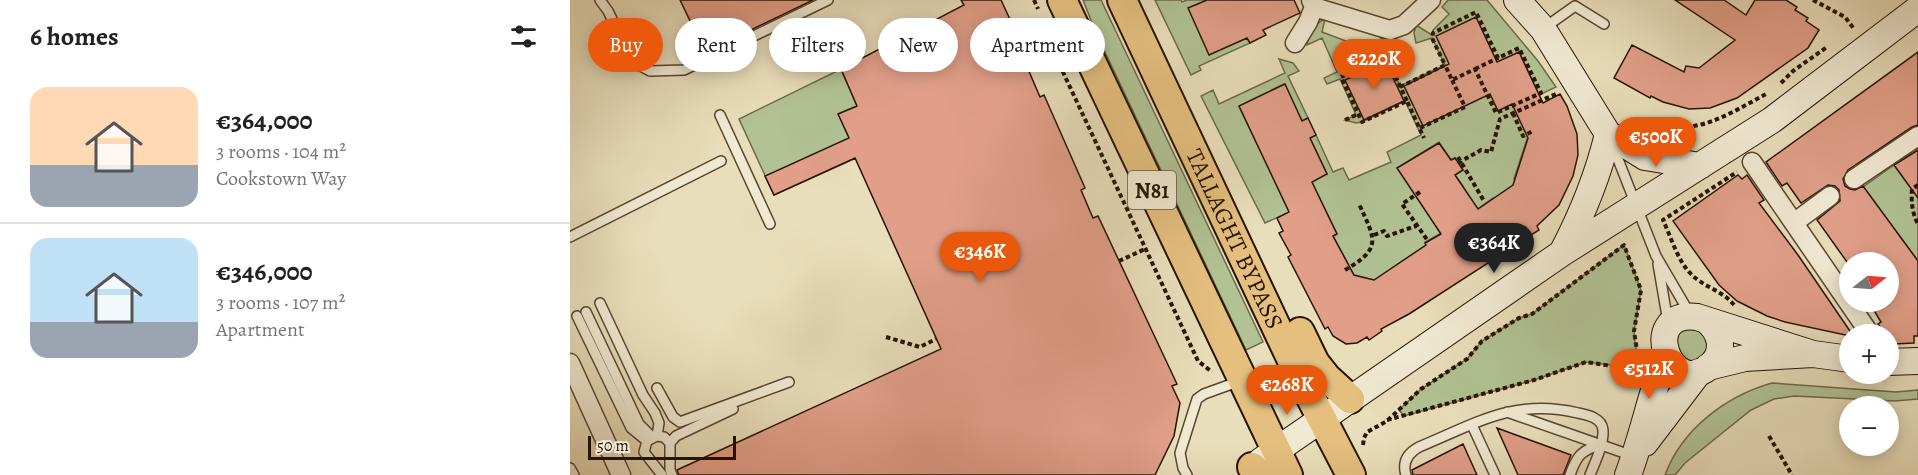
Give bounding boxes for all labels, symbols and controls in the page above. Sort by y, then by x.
chip: Buy [588,18,663,72]
chip: Rent [675,18,757,72]
chip: Filters [769,18,866,72]
chip: New [878,18,958,72]
chip: Apartment [970,18,1105,72]
text: 6 homes [30,19,119,54]
icon: filters [507,20,540,53]
pin: €220K [1332,39,1416,90]
text: €220K [1347,45,1401,72]
text: €364,000 [216,103,313,138]
icon: home [78,111,150,183]
pin: €500K [1614,117,1698,168]
text: €500K [1629,123,1683,150]
text: 3 rooms · 104 m² [216,138,346,165]
street label: TALLAGHT BYPASS [1178,143,1291,334]
text: Cookstown Way [216,165,346,192]
road number: N81 [1128,171,1176,209]
pin: €364K [1452,223,1536,274]
text: €364K [1468,229,1520,256]
pin: €346K [938,232,1022,283]
text: €346K [954,238,1006,265]
north arrow [1839,252,1899,312]
map controls [1839,252,1899,456]
text: €346,000 [216,254,313,289]
icon: home [78,262,150,334]
text: 3 rooms · 107 m² [216,289,345,316]
text: Apartment [216,316,305,343]
button: + [1839,324,1899,384]
pin: €512K [1607,349,1691,400]
text: €512K [1624,355,1674,382]
pin: €268K [1245,365,1329,416]
text: €268K [1260,371,1314,398]
button: − [1839,396,1899,456]
scale bar [588,433,736,460]
text: 50 m [597,435,629,457]

